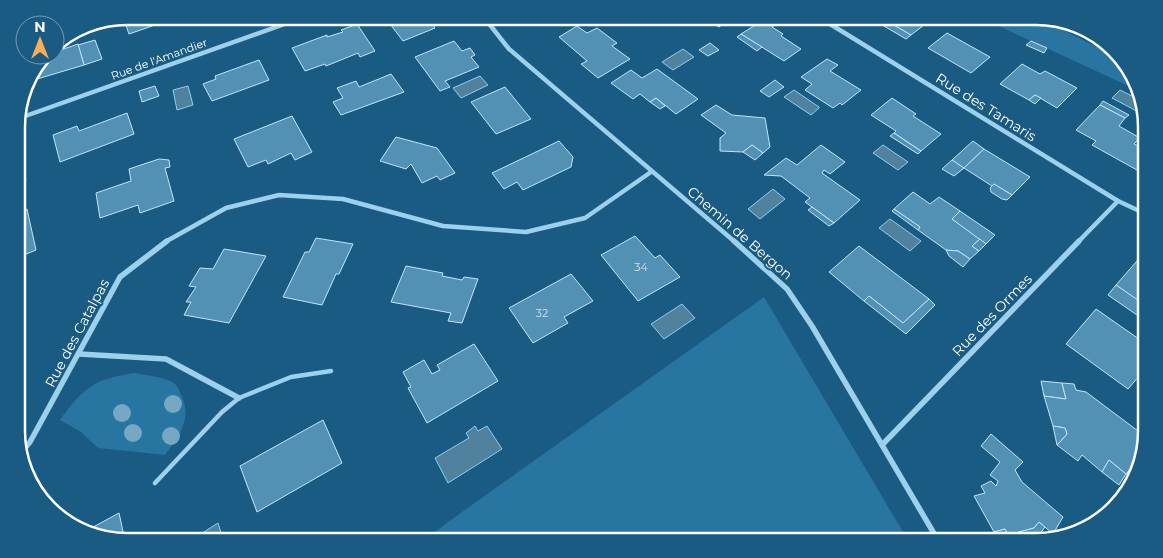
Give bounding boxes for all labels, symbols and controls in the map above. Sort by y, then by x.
north arrow [15,15,65,65]
text: N [34,18,46,36]
street label: Rue de l'Amandier [109,35,209,83]
street label: Rue des Tamaris [932,69,1040,145]
street label: Chemin de Bergon [684,182,796,284]
house number: 34 [634,260,648,274]
street label: Rue des Ormes [948,270,1036,360]
street label: Rue des Catalpas [41,276,113,390]
house number: 32 [536,306,548,320]

